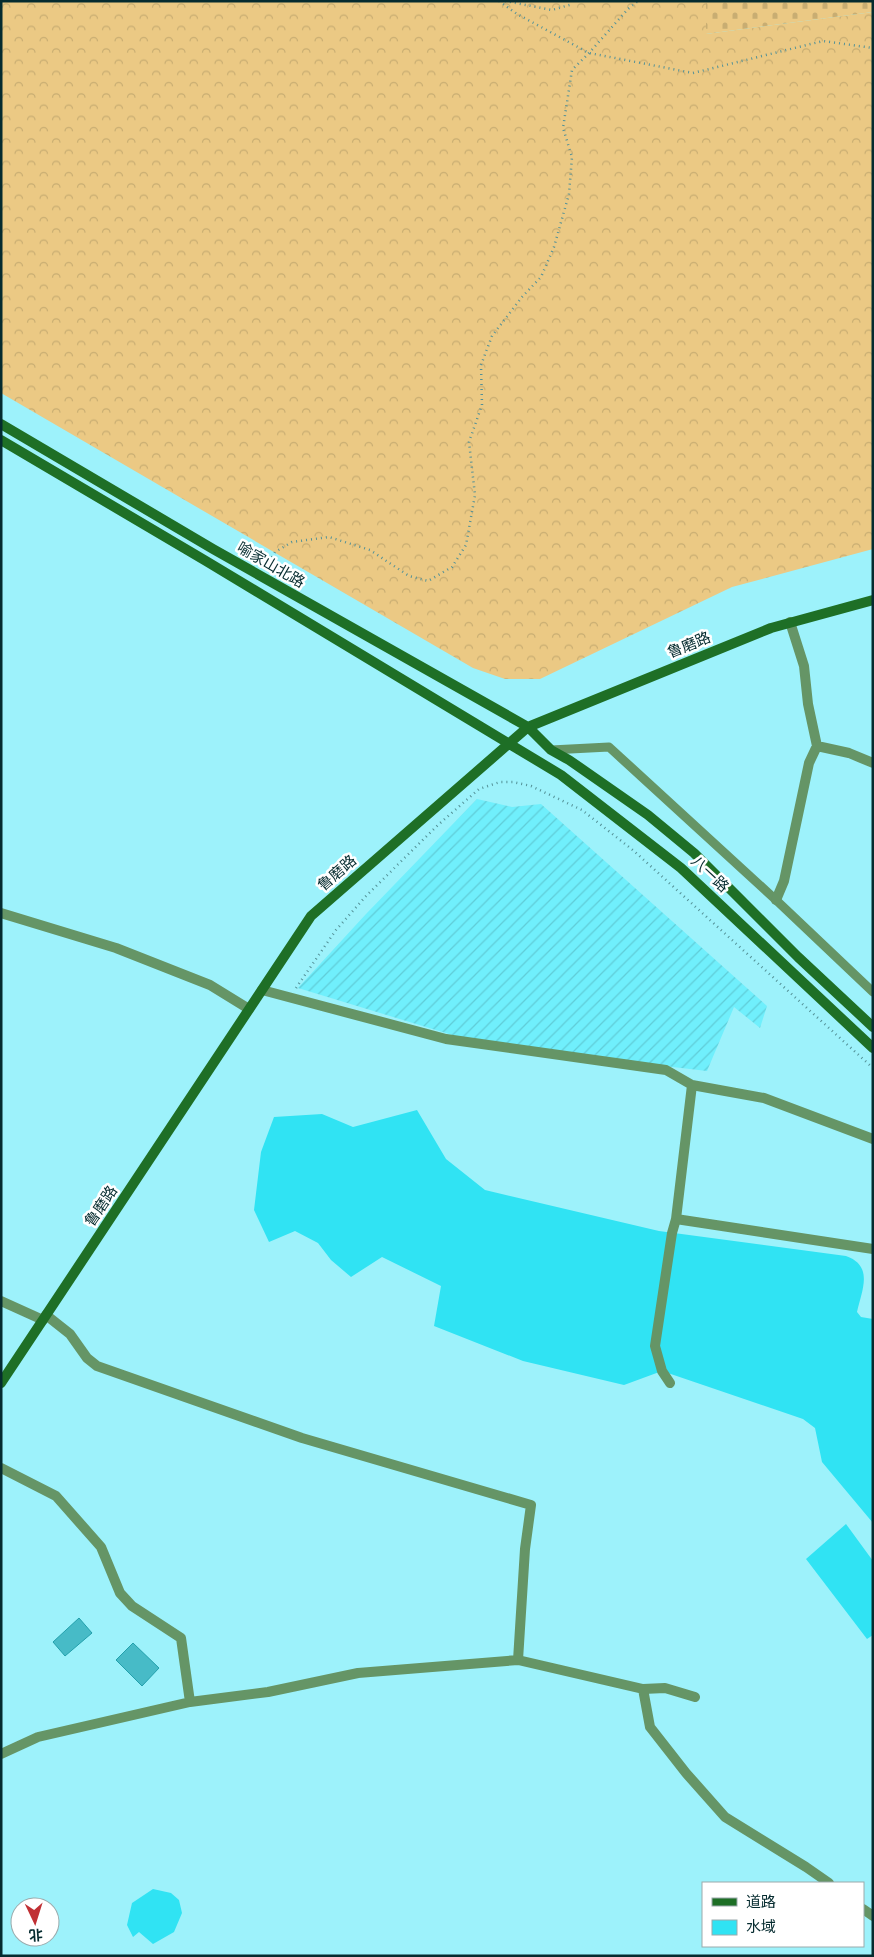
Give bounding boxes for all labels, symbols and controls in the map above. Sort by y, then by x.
street label: 喻家山北路 [233,538,308,593]
street label: 鲁磨路 [664,627,714,664]
street label: 鲁磨路 [313,851,361,896]
street label: 八一路 [686,851,733,897]
street label: 鲁磨路 [80,1182,123,1231]
legend [702,1882,864,1947]
text: 道路 [746,1892,776,1913]
north arrow [10,1897,60,1947]
text: 水域 [746,1917,776,1938]
text: 北 [28,1924,44,1944]

